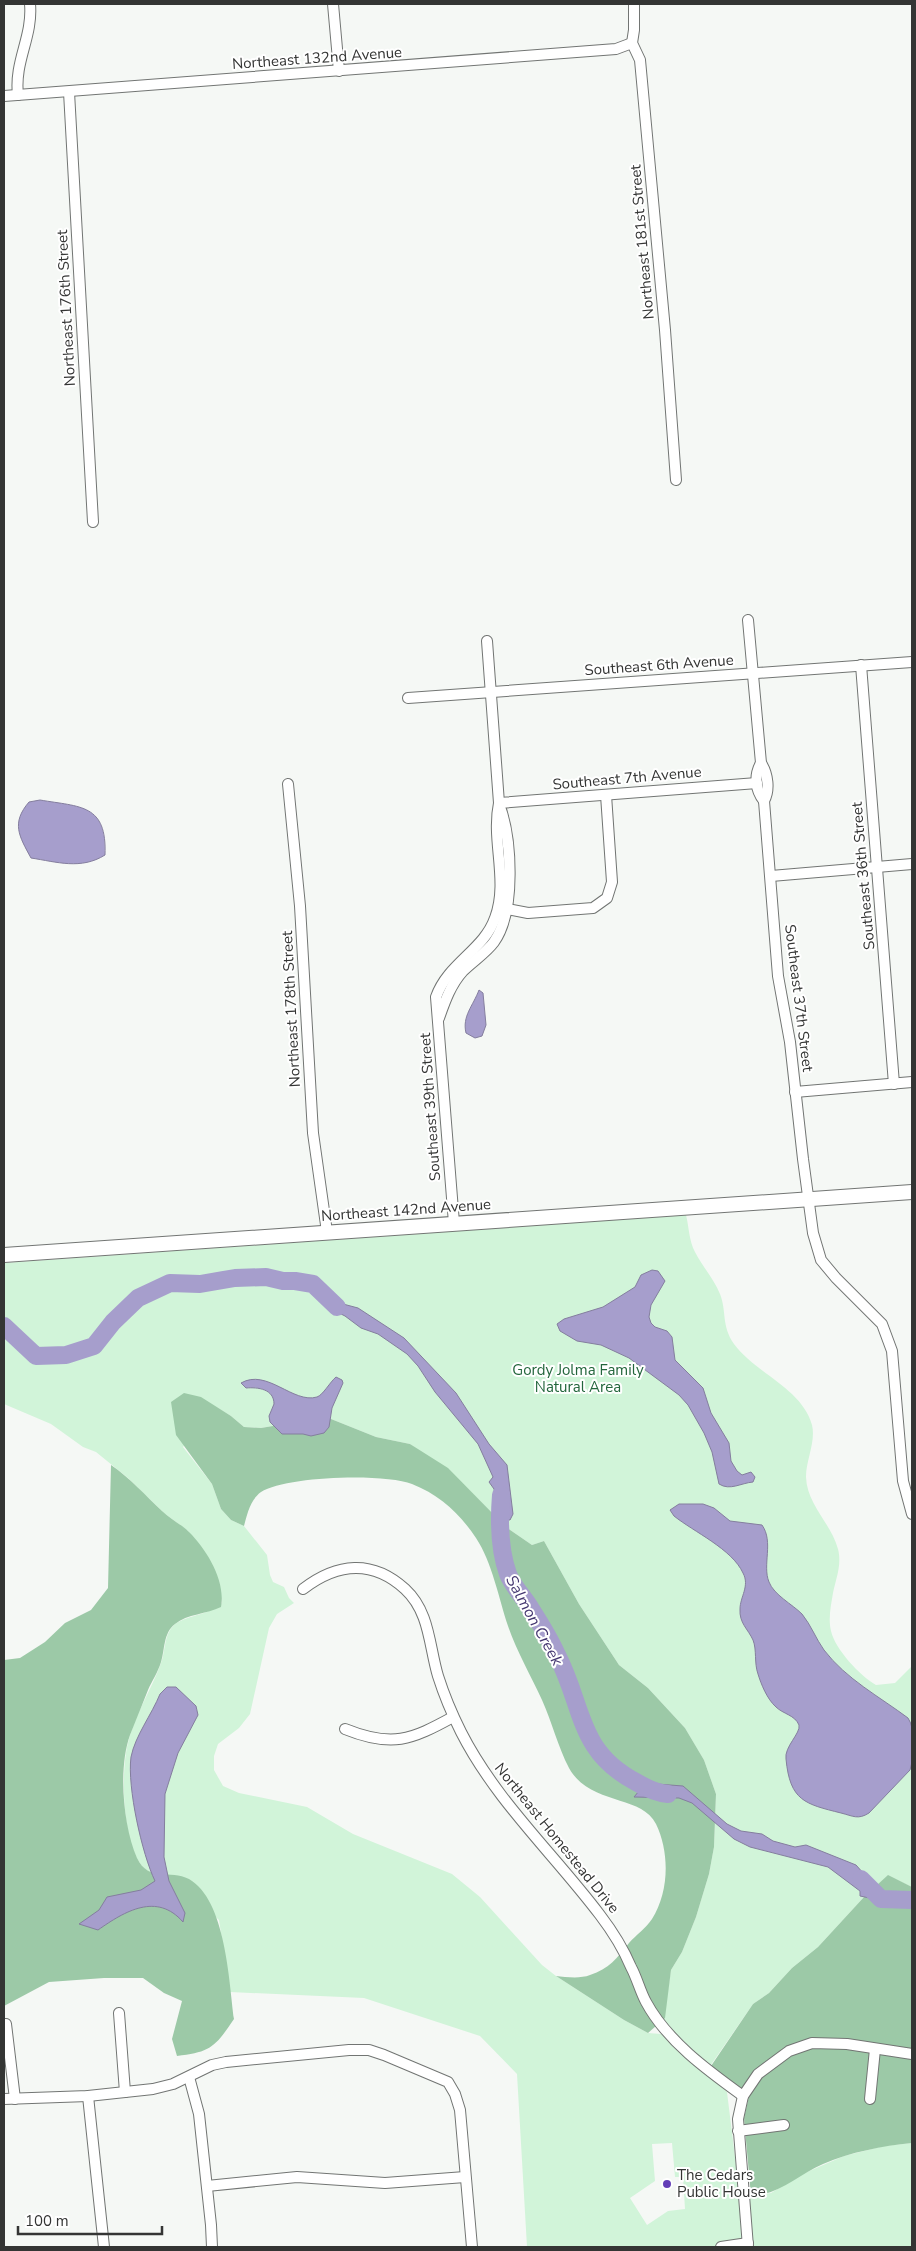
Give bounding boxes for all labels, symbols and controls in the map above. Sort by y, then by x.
street label: Northeast 132nd Avenue [231,42,403,74]
street label: Northeast 181st Street [625,163,659,320]
street label: Northeast 176th Street [52,228,80,387]
street label: Southeast 6th Avenue [584,650,734,680]
street label: Southeast 7th Avenue [552,762,702,794]
street label: Southeast 36th Street [847,800,879,951]
street label: Southeast 37th Street [780,923,818,1074]
street label: Northeast 178th Street [277,929,305,1088]
street label: Southeast 39th Street [415,1032,445,1182]
street label: Northeast 142nd Avenue [320,1194,492,1226]
park label: Gordy Jolma Family Natural Area [512,1360,644,1397]
water label: Salmon Creek [500,1571,569,1671]
street label: Northeast Homestead Drive [490,1759,624,1917]
place label: The Cedars Public House [677,2165,766,2202]
marker: The Cedars Public House [661,2178,673,2190]
scale bar [18,2204,161,2236]
text: 100 m [25,2211,69,2231]

